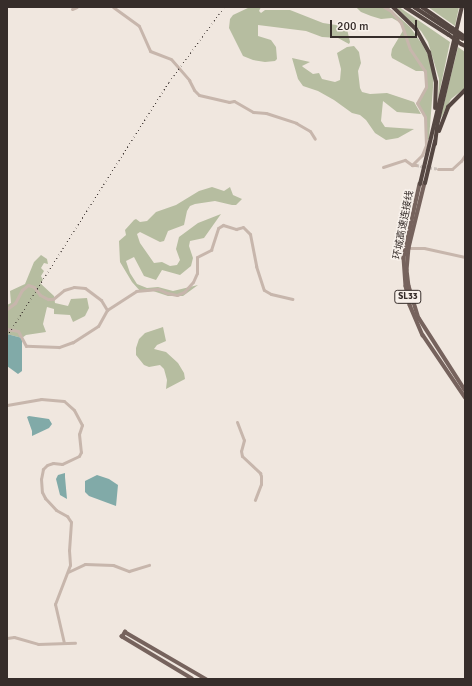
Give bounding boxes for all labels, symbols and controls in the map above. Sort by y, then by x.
scale bar [332,12,419,38]
text: 200 m [337,19,369,34]
street label: 环城高速连接线 [391,189,417,261]
road number: SL33 [394,290,422,304]

